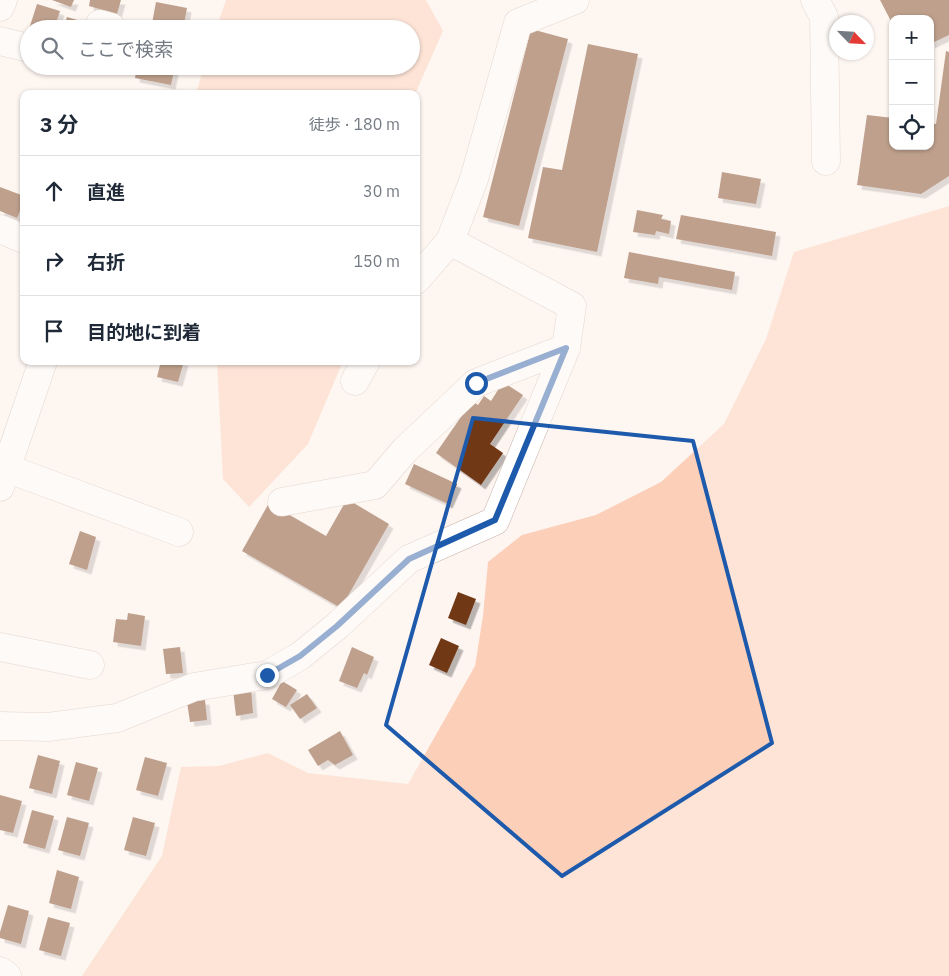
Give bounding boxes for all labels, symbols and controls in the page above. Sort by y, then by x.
north arrow [829,15,874,60]
map controls [889,15,934,150]
button: + [889,15,934,60]
search box [20,20,420,75]
icon: search [38,34,66,62]
text: ここで検索 [78,37,173,61]
button: − [889,60,934,105]
button: locate [889,105,934,150]
text: 3 分 [40,110,79,138]
text: 徒歩 · 180 m [309,114,400,134]
icon: ahead [40,177,68,205]
text: 直進 [87,180,125,204]
text: 30 m [363,181,400,201]
icon: right [40,247,68,275]
text: 右折 [87,250,125,274]
text: 150 m [353,251,400,271]
icon: arrive [40,317,68,345]
text: 目的地に到着 [87,320,201,344]
route start [465,372,488,395]
route end [256,664,279,687]

